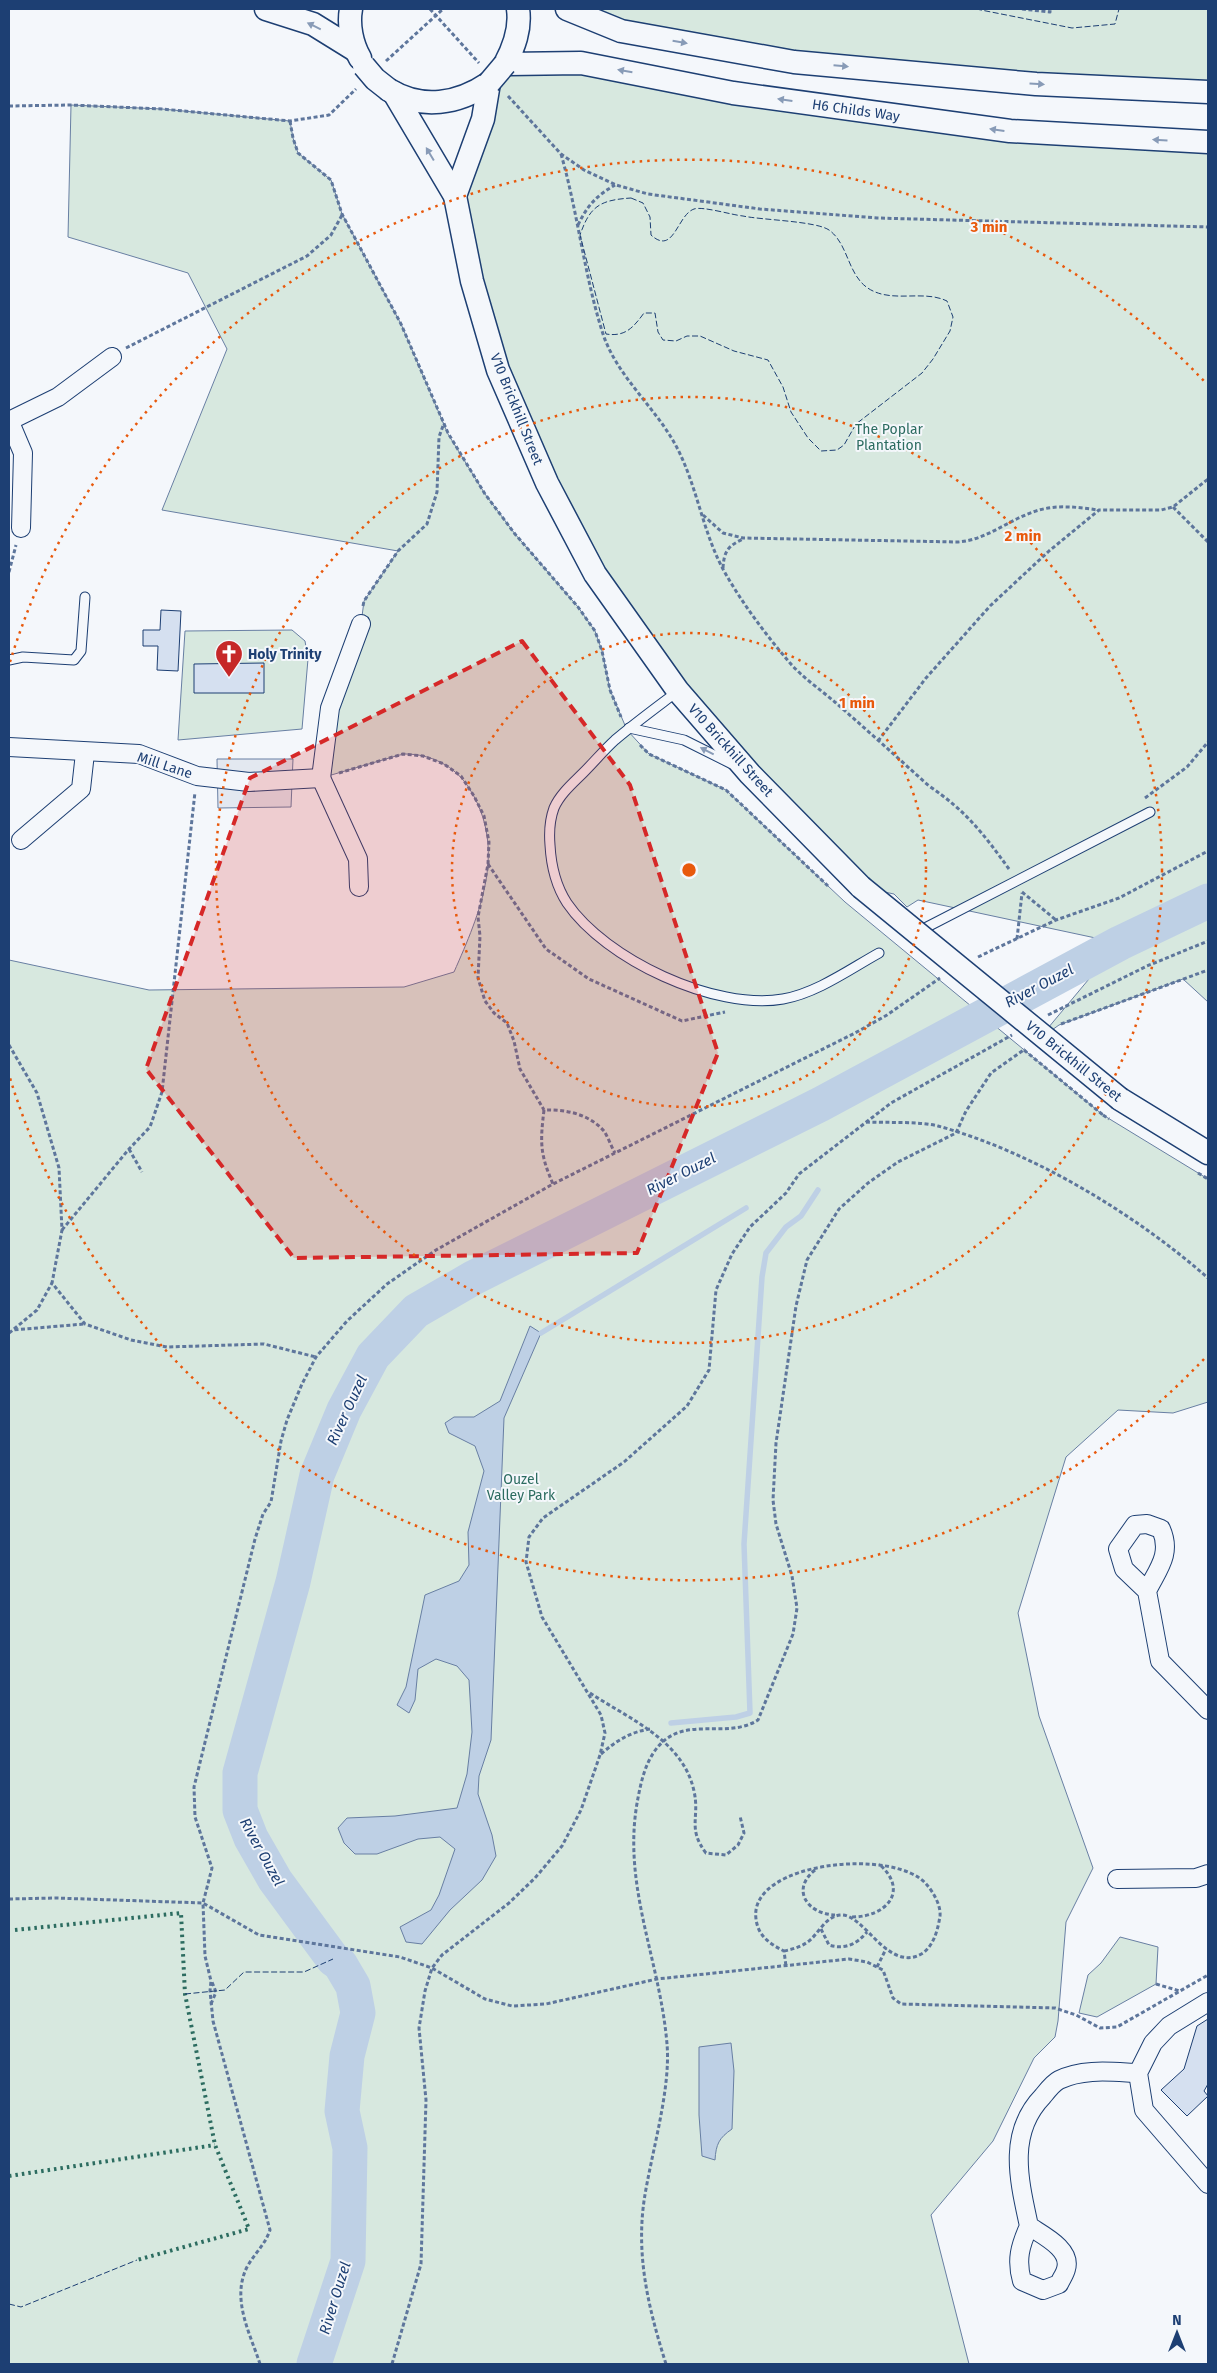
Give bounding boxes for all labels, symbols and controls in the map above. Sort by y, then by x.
one-way arrow [306,22,321,30]
one-way arrow [672,38,688,46]
one-way arrow [833,62,849,70]
one-way arrow [616,66,632,74]
one-way arrow [1029,81,1045,89]
one-way arrow [776,96,792,104]
street label: H6 Childs Way [811,96,901,125]
one-way arrow [989,125,1005,133]
one-way arrow [1151,135,1167,143]
one-way arrow [426,148,435,161]
text: 3 min [970,218,1007,236]
street label: V10 Brickhill Street [486,351,547,468]
park label: The Poplar Plantation [855,421,924,454]
text: 2 min [1005,527,1041,545]
church icon: Holy Trinity [214,639,244,678]
place label: Holy Trinity [248,646,322,663]
text: 1 min [839,694,875,712]
street label: V10 Brickhill Street [685,700,777,801]
one-way arrow [700,747,714,755]
street label: Mill Lane [135,749,195,782]
centre of rings [680,861,698,879]
water label: River Ouzel [1002,960,1076,1012]
street label: V10 Brickhill Street [1022,1017,1126,1106]
water label: River Ouzel [643,1149,719,1199]
water label: River Ouzel [323,1372,371,1448]
park label: Ouzel Valley Park [487,1471,556,1504]
water label: River Ouzel [236,1815,288,1889]
water label: River Ouzel [315,2259,355,2337]
north arrow [1152,2308,1202,2358]
text: N [1172,2312,1182,2329]

